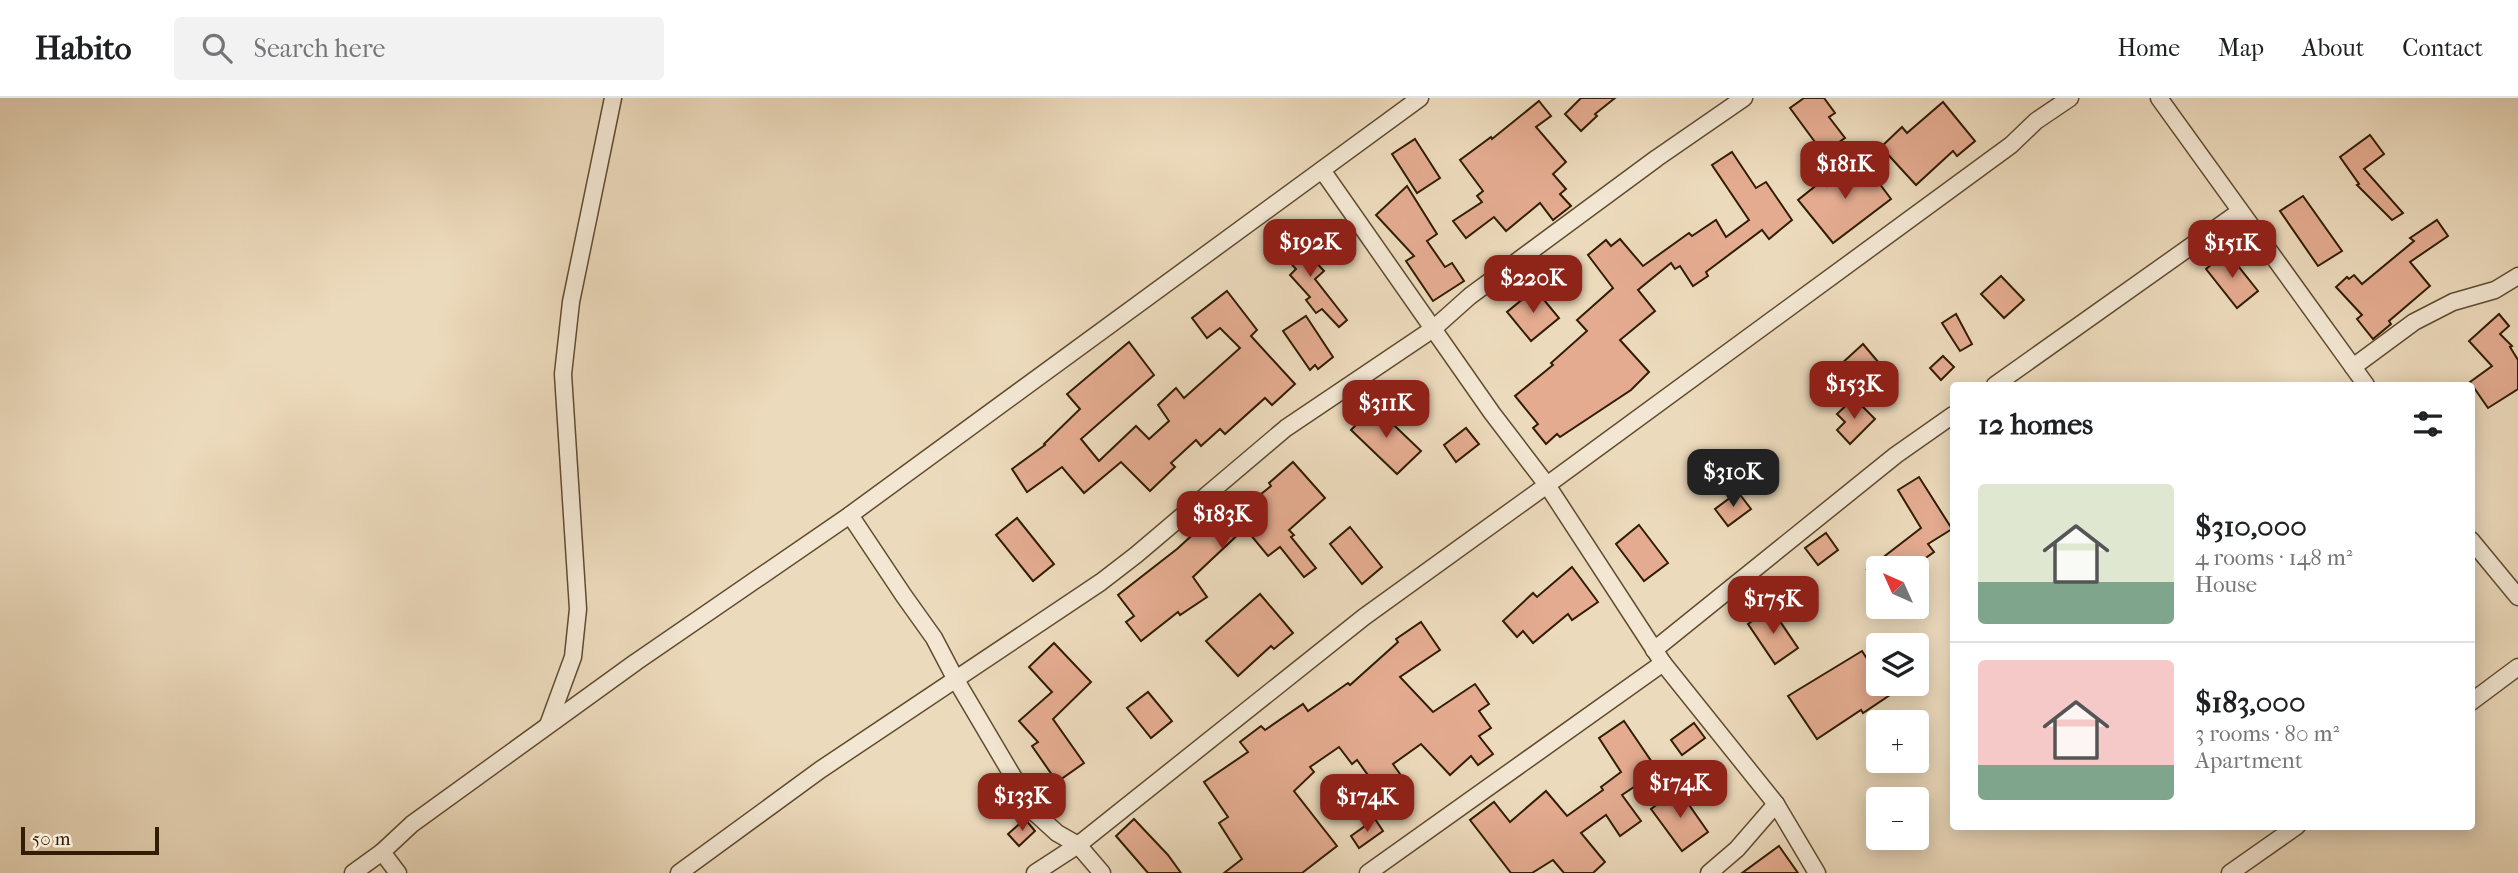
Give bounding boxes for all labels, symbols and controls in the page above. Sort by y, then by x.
search box [174,17,664,80]
text: Habito [35,29,132,68]
icon: search [198,29,236,67]
text: Search here [254,33,385,64]
text: Home [2118,34,2180,62]
text: Map [2218,34,2264,62]
text: About [2302,34,2364,62]
text: Contact [2402,34,2483,62]
pin: $181K [1796,141,1894,201]
text: $181K [1816,150,1874,177]
pin: $192K [1261,220,1359,279]
pin: $151K [2183,220,2281,280]
text: $192K [1279,228,1341,255]
text: $151K [2204,229,2260,256]
pin: $220K [1484,256,1582,315]
text: $220K [1500,264,1566,291]
pin: $153K [1805,362,1903,421]
text: $153K [1826,370,1882,397]
pin: $311K [1337,380,1435,440]
text: $311K [1358,389,1414,416]
icon: filters [2409,405,2447,443]
text: 12 homes [1978,407,2093,442]
pin: $310K [1684,450,1782,509]
text: $310K [1703,458,1763,485]
pin: $183K [1173,491,1271,551]
text: $183K [1193,500,1251,527]
text: $310,000 [2195,509,2307,544]
icon: home [2034,512,2118,596]
text: 4 rooms · 148 m² [2195,544,2352,571]
north arrow [1866,556,1928,620]
map controls [1866,556,1929,850]
text: House [2195,571,2257,598]
pin: $175K [1724,576,1822,636]
text: $175K [1744,585,1802,612]
button: layers [1866,633,1929,696]
text: $183,000 [2195,685,2305,720]
icon: home [2034,688,2118,772]
button: + [1866,710,1929,773]
text: 3 rooms · 80 m² [2195,720,2339,747]
text: Apartment [2195,747,2303,774]
pin: $174K [1631,760,1729,820]
text: $174K [1649,769,1711,796]
pin: $133K [973,774,1071,833]
pin: $174K [1318,774,1416,834]
text: $133K [994,782,1050,809]
text: $174K [1336,783,1398,810]
button: − [1866,787,1929,850]
scale bar [21,824,159,856]
text: 50 m [32,828,71,850]

